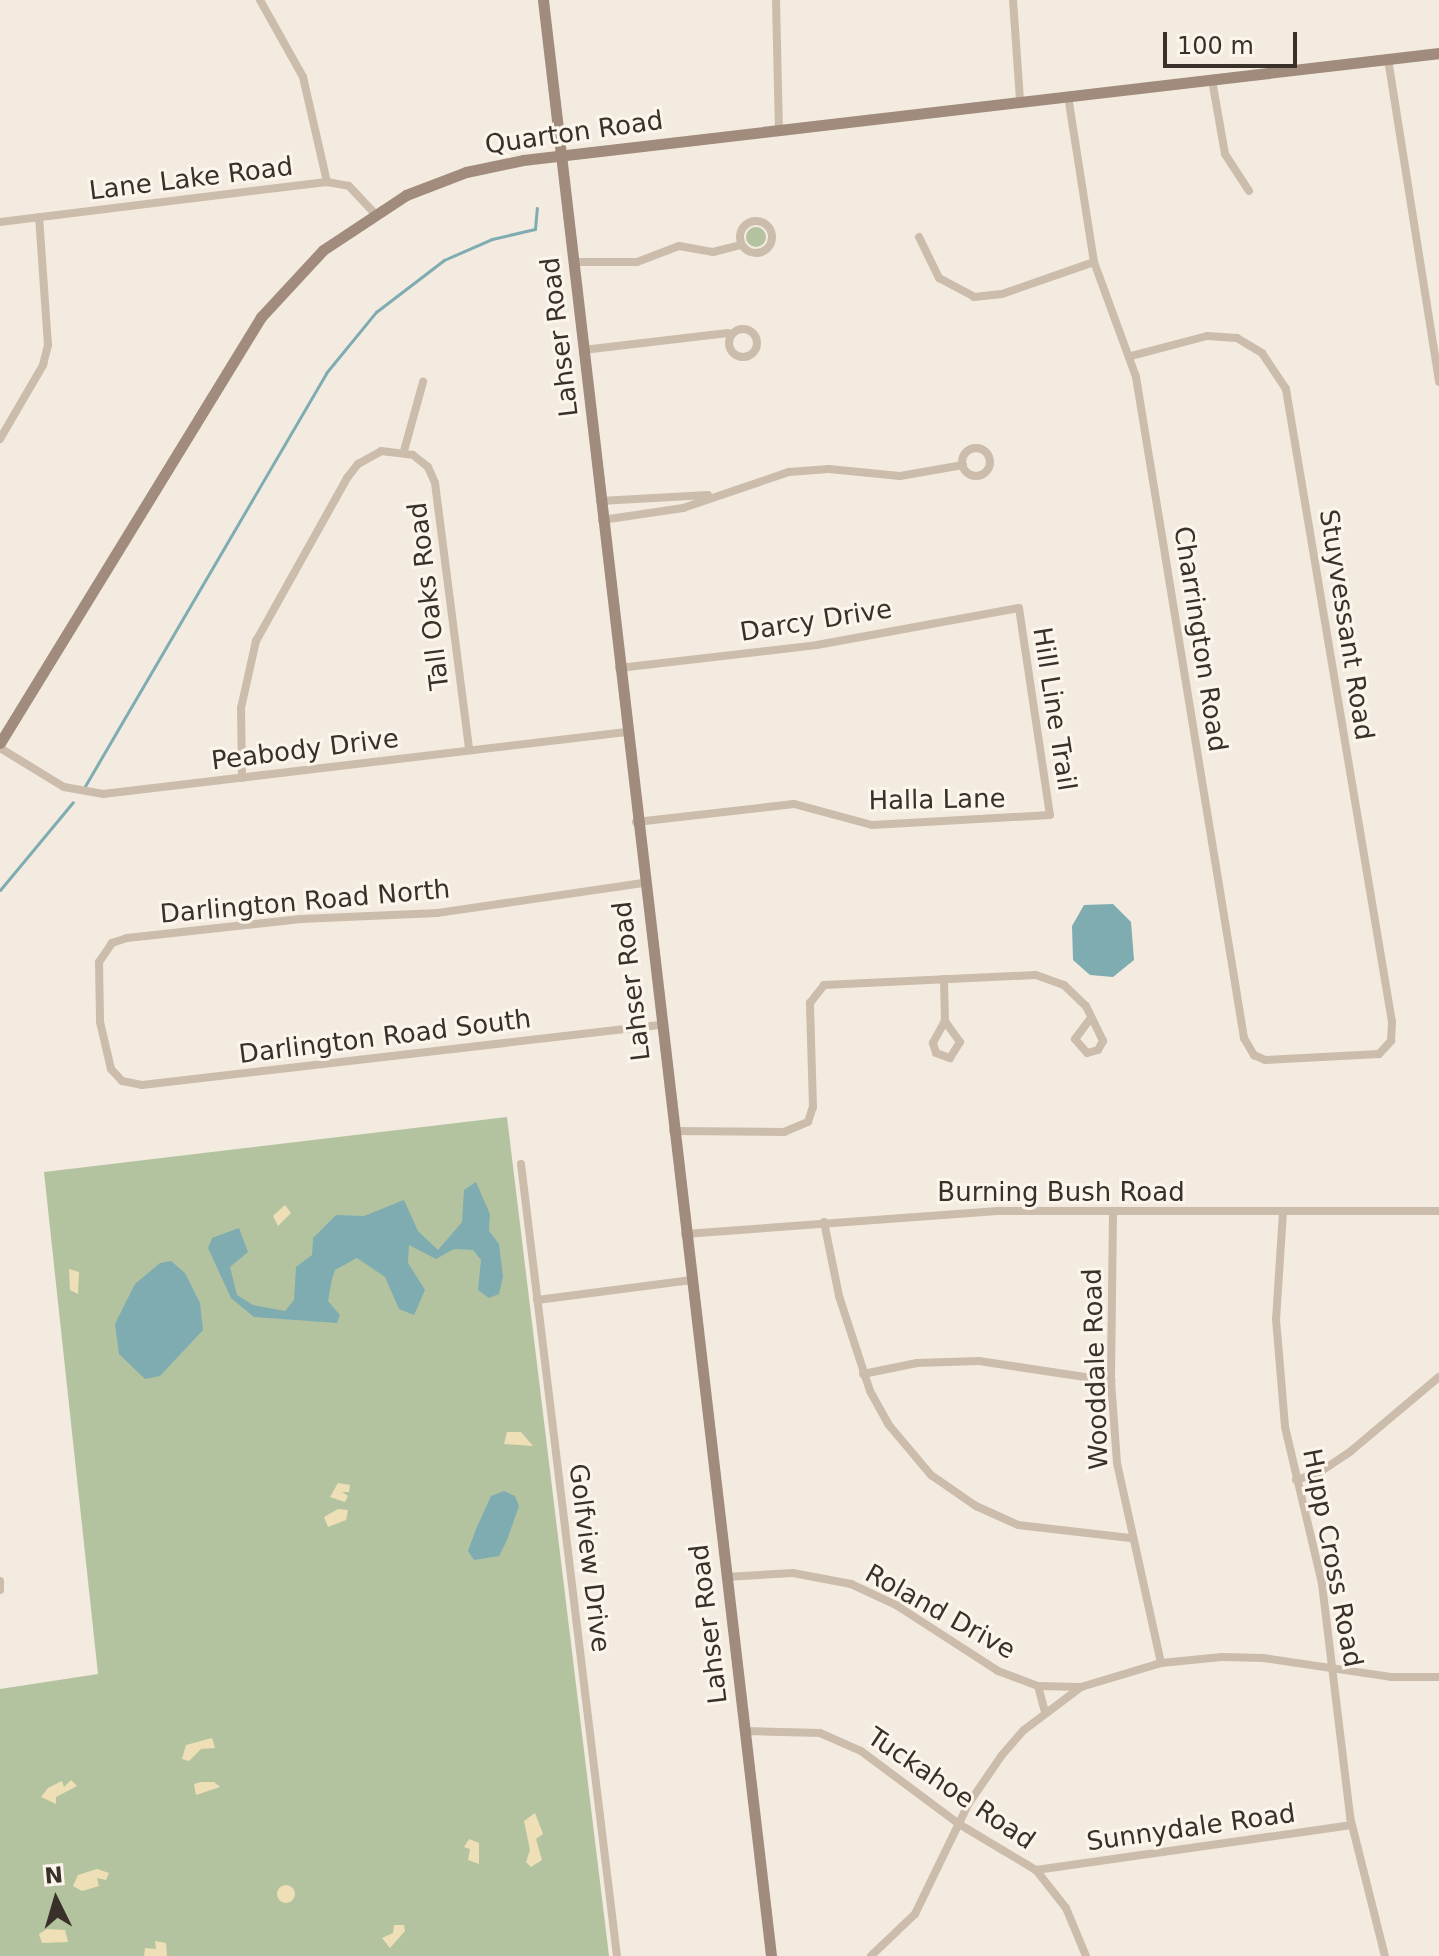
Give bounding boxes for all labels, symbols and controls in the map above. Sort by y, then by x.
scale bar [1167,16,1301,66]
text: 100 m [1177,32,1254,60]
street label: Quarton Road [483,105,665,161]
street label: Lane Lake Road [87,151,295,207]
street label: Lahser Road [535,255,585,419]
street label: Tall Oaks Road [402,500,456,692]
street label: Stuyvessant Road [1312,507,1380,743]
street label: Charrington Road [1167,524,1233,754]
street label: Darcy Drive [738,594,894,648]
street label: Hill Line Trail [1026,625,1082,793]
street label: Peabody Drive [210,723,400,777]
street label: Halla Lane [868,783,1006,817]
street label: Darlington Road North [159,874,451,930]
street label: Lahser Road [607,899,657,1063]
street label: Darlington Road South [237,1004,533,1070]
street label: Burning Bush Road [937,1177,1185,1209]
street label: Wooddale Road [1077,1268,1115,1470]
street label: Hupp Cross Road [1295,1446,1369,1670]
street label: Golfview Drive [562,1462,616,1654]
street label: Lahser Road [684,1542,734,1706]
street label: Roland Drive [860,1558,1020,1666]
street label: Tuckahoe Road [861,1722,1041,1856]
street label: Sunnydale Road [1085,1798,1297,1858]
north arrow [16,1860,96,1940]
text: N [44,1862,64,1889]

